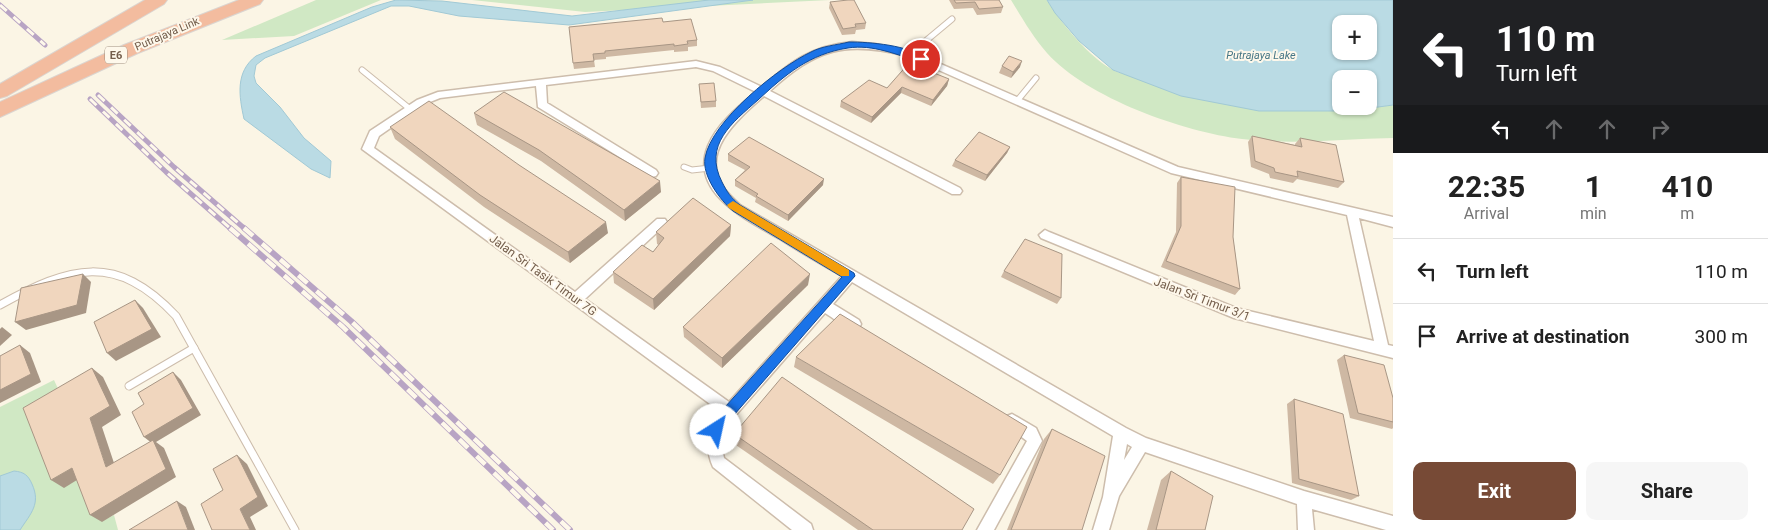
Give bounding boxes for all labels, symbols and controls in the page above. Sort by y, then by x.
street label: Putrajaya Link [133,14,202,53]
map controls [1332,15,1377,115]
button: + [1332,15,1377,60]
text: 110 m [1496,19,1595,60]
icon: left [1413,20,1478,85]
pin [900,38,942,80]
icon: arrive [907,45,935,73]
road number: E6 [105,46,127,64]
water label: Putrajaya Lake [1226,49,1296,62]
text: Turn left [1496,61,1577,86]
button: − [1332,70,1377,115]
icon: left [1487,115,1515,143]
icon: ahead [1540,115,1568,143]
icon: ahead [1593,115,1621,143]
icon: right [1646,115,1674,143]
text: 22:35 [1448,169,1525,204]
text: 1 [1585,169,1602,204]
text: 410 [1662,169,1713,204]
text: Arrival [1464,204,1509,223]
text: min [1580,204,1607,223]
text: m [1680,204,1694,223]
street label: Jalan Sri Tasik Timur 7G [487,231,599,319]
icon: left [1413,257,1441,285]
text: Turn left [1456,260,1529,283]
text: 110 m [1695,260,1748,283]
street label: Jalan Sri Timur 3/1 [1152,274,1252,324]
icon: arrive [1413,322,1441,350]
text: Arrive at destination [1456,325,1629,348]
text: 300 m [1695,325,1748,348]
position arrow [689,403,741,455]
button: Exit [1413,462,1576,520]
button: Share [1586,462,1748,520]

